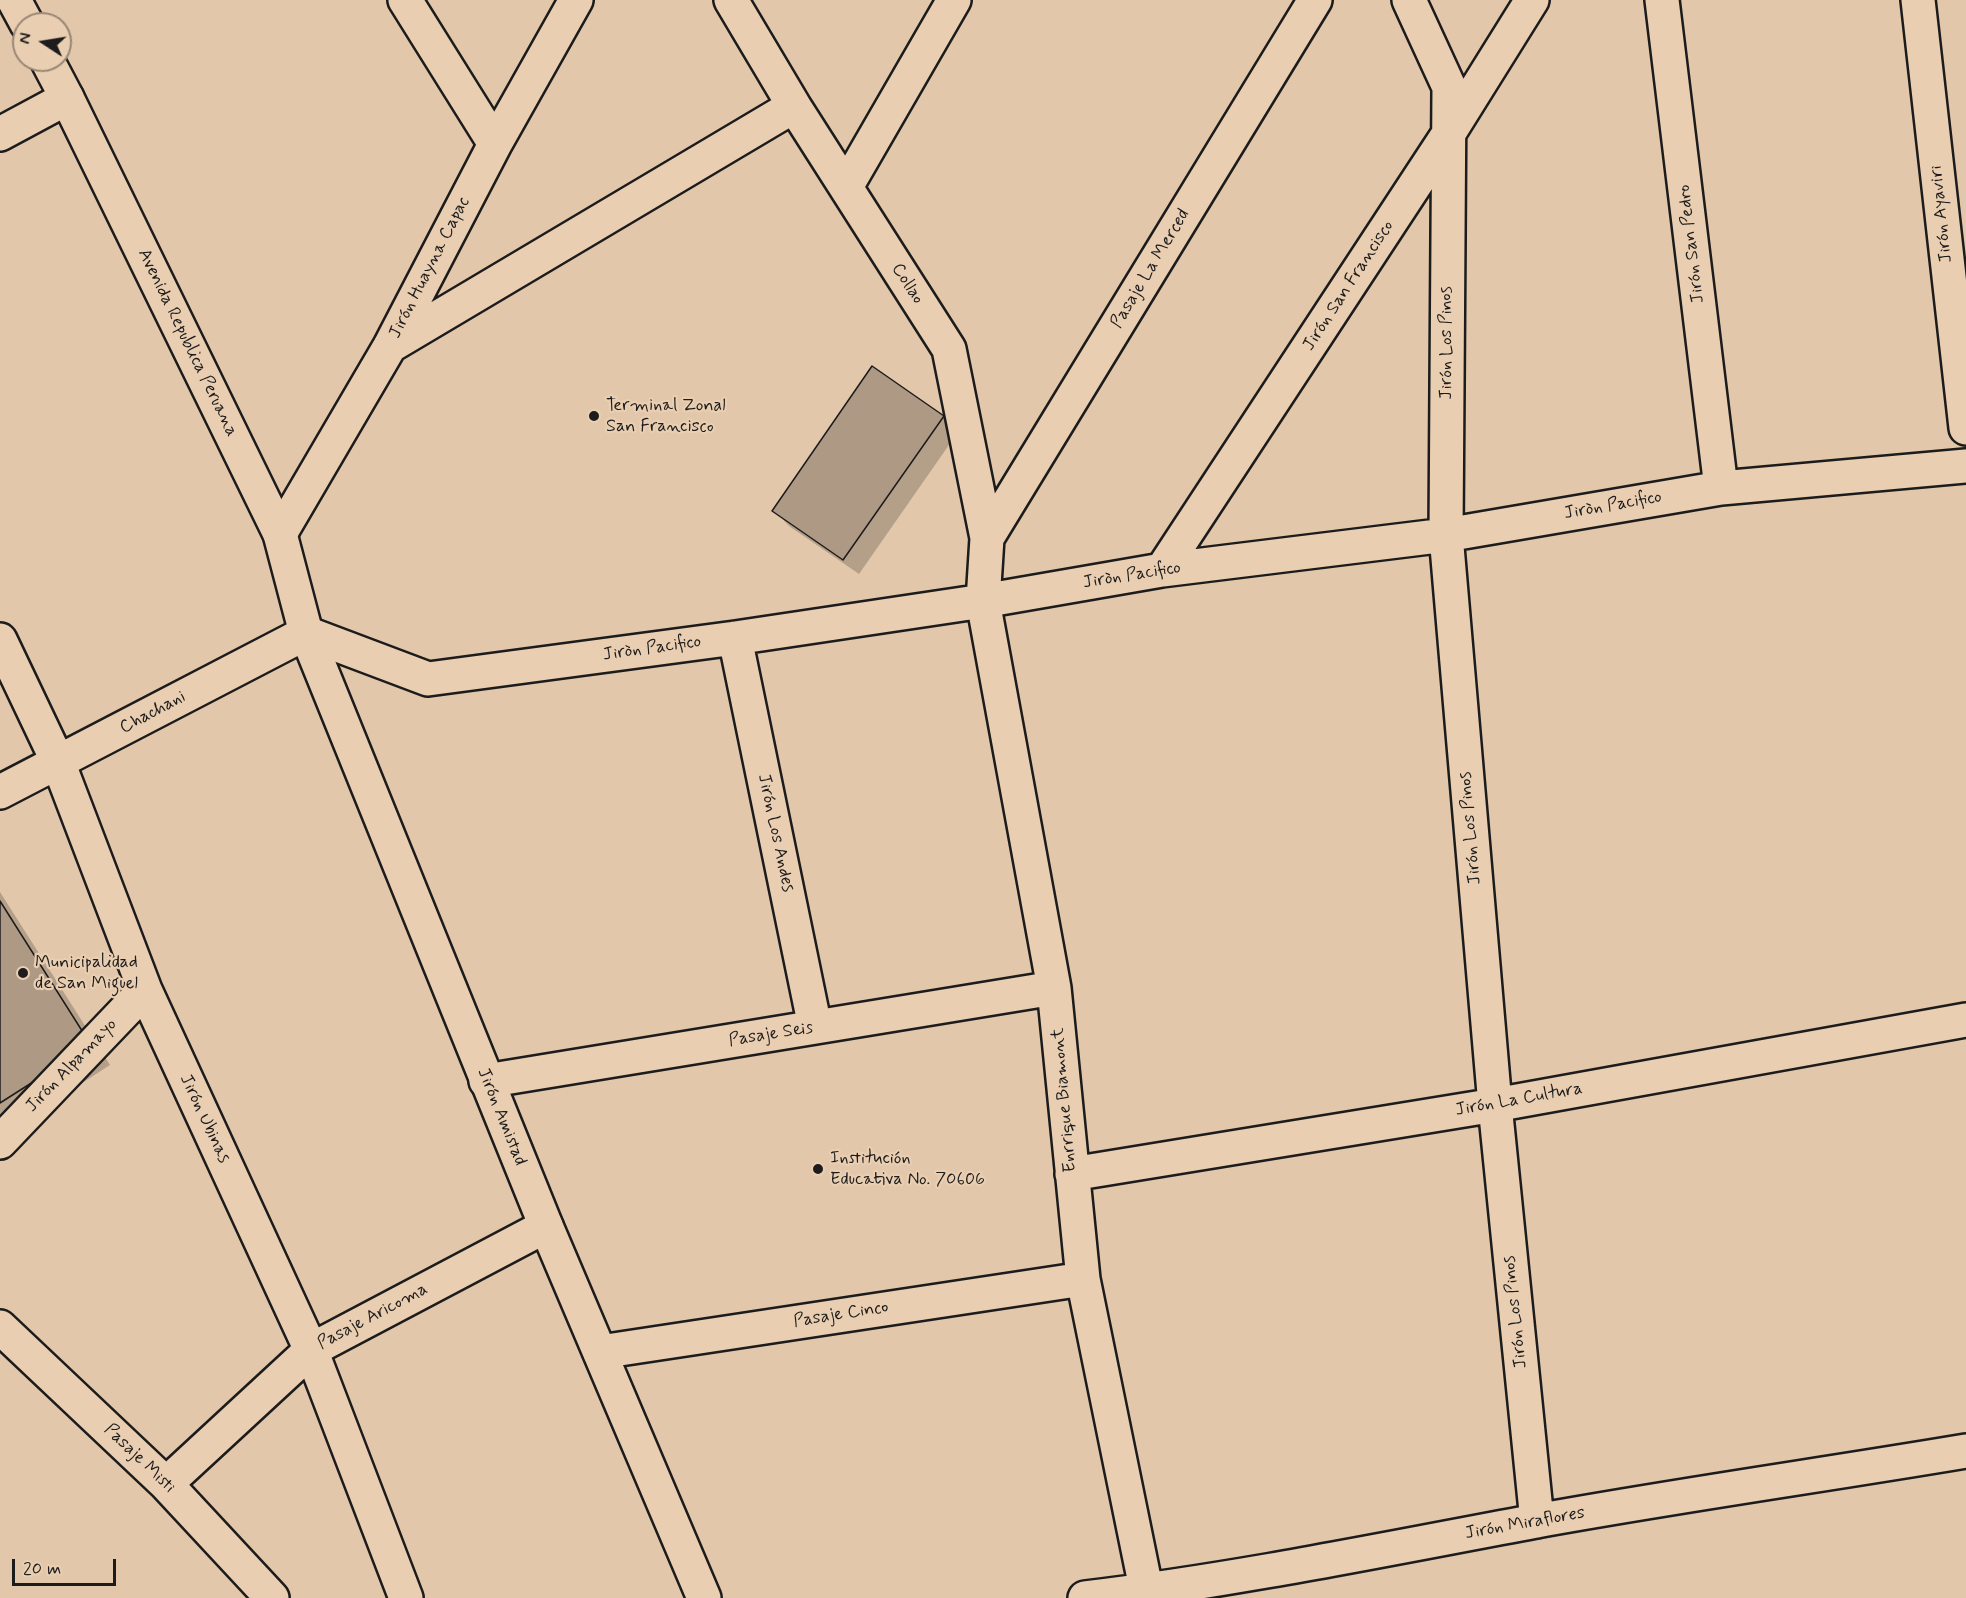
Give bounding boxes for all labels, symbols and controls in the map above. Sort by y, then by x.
north arrow [12,12,72,72]
text: N [14,31,37,46]
street label: Jirón Ayaviri [1926,164,1958,264]
street label: Jirón San Pedro [1674,183,1710,305]
street label: Jirón Huayna Capac [385,194,475,342]
street label: Pasaje La Merced [1107,205,1195,333]
street label: Jirón San Francisco [1299,217,1399,355]
street label: Avenida Republica Peruana [132,246,242,440]
street label: Collao [886,260,928,308]
street label: Jirón Los Pinos [1436,286,1458,400]
place label: Terminal Zonal San Francisco [606,395,726,438]
marker: Terminal Zonal San Francisco [587,409,601,423]
street label: Jiròn Pacifico [1562,487,1664,525]
street label: Jiròn Pacifico [1081,558,1183,594]
street label: Jiròn Pacifico [602,631,702,667]
street label: Chachani [116,687,190,739]
street label: Jirón Los Pinos [1455,771,1487,885]
street label: Jirón Los Andes [752,772,798,894]
place label: Municipalidad de San Miguel [35,952,138,994]
marker: Municipalidad de San Miguel [16,966,30,980]
street label: Jirón Alpamayo [22,1015,122,1117]
street label: Pasaje Seis [727,1018,815,1052]
street label: Enrrique Biamont [1048,1027,1082,1173]
street label: Jirón Amistad [472,1065,530,1169]
street label: Jirón Ubinas [174,1071,234,1167]
street label: Jirón La Cultura [1454,1078,1584,1122]
place label: Institución Educativa No. 70606 [830,1148,985,1190]
marker: Institución Educativa No. 70606 [811,1162,825,1176]
street label: Jirón Los Pinos [1499,1254,1533,1370]
street label: Pasaje Aricoma [314,1279,432,1355]
street label: Pasaje Cinco [792,1297,890,1333]
street label: Pasaje Misti [99,1420,179,1498]
street label: Jirón Miraflores [1463,1503,1587,1545]
scale bar [15,1547,118,1585]
text: 20 m [23,1557,61,1581]

